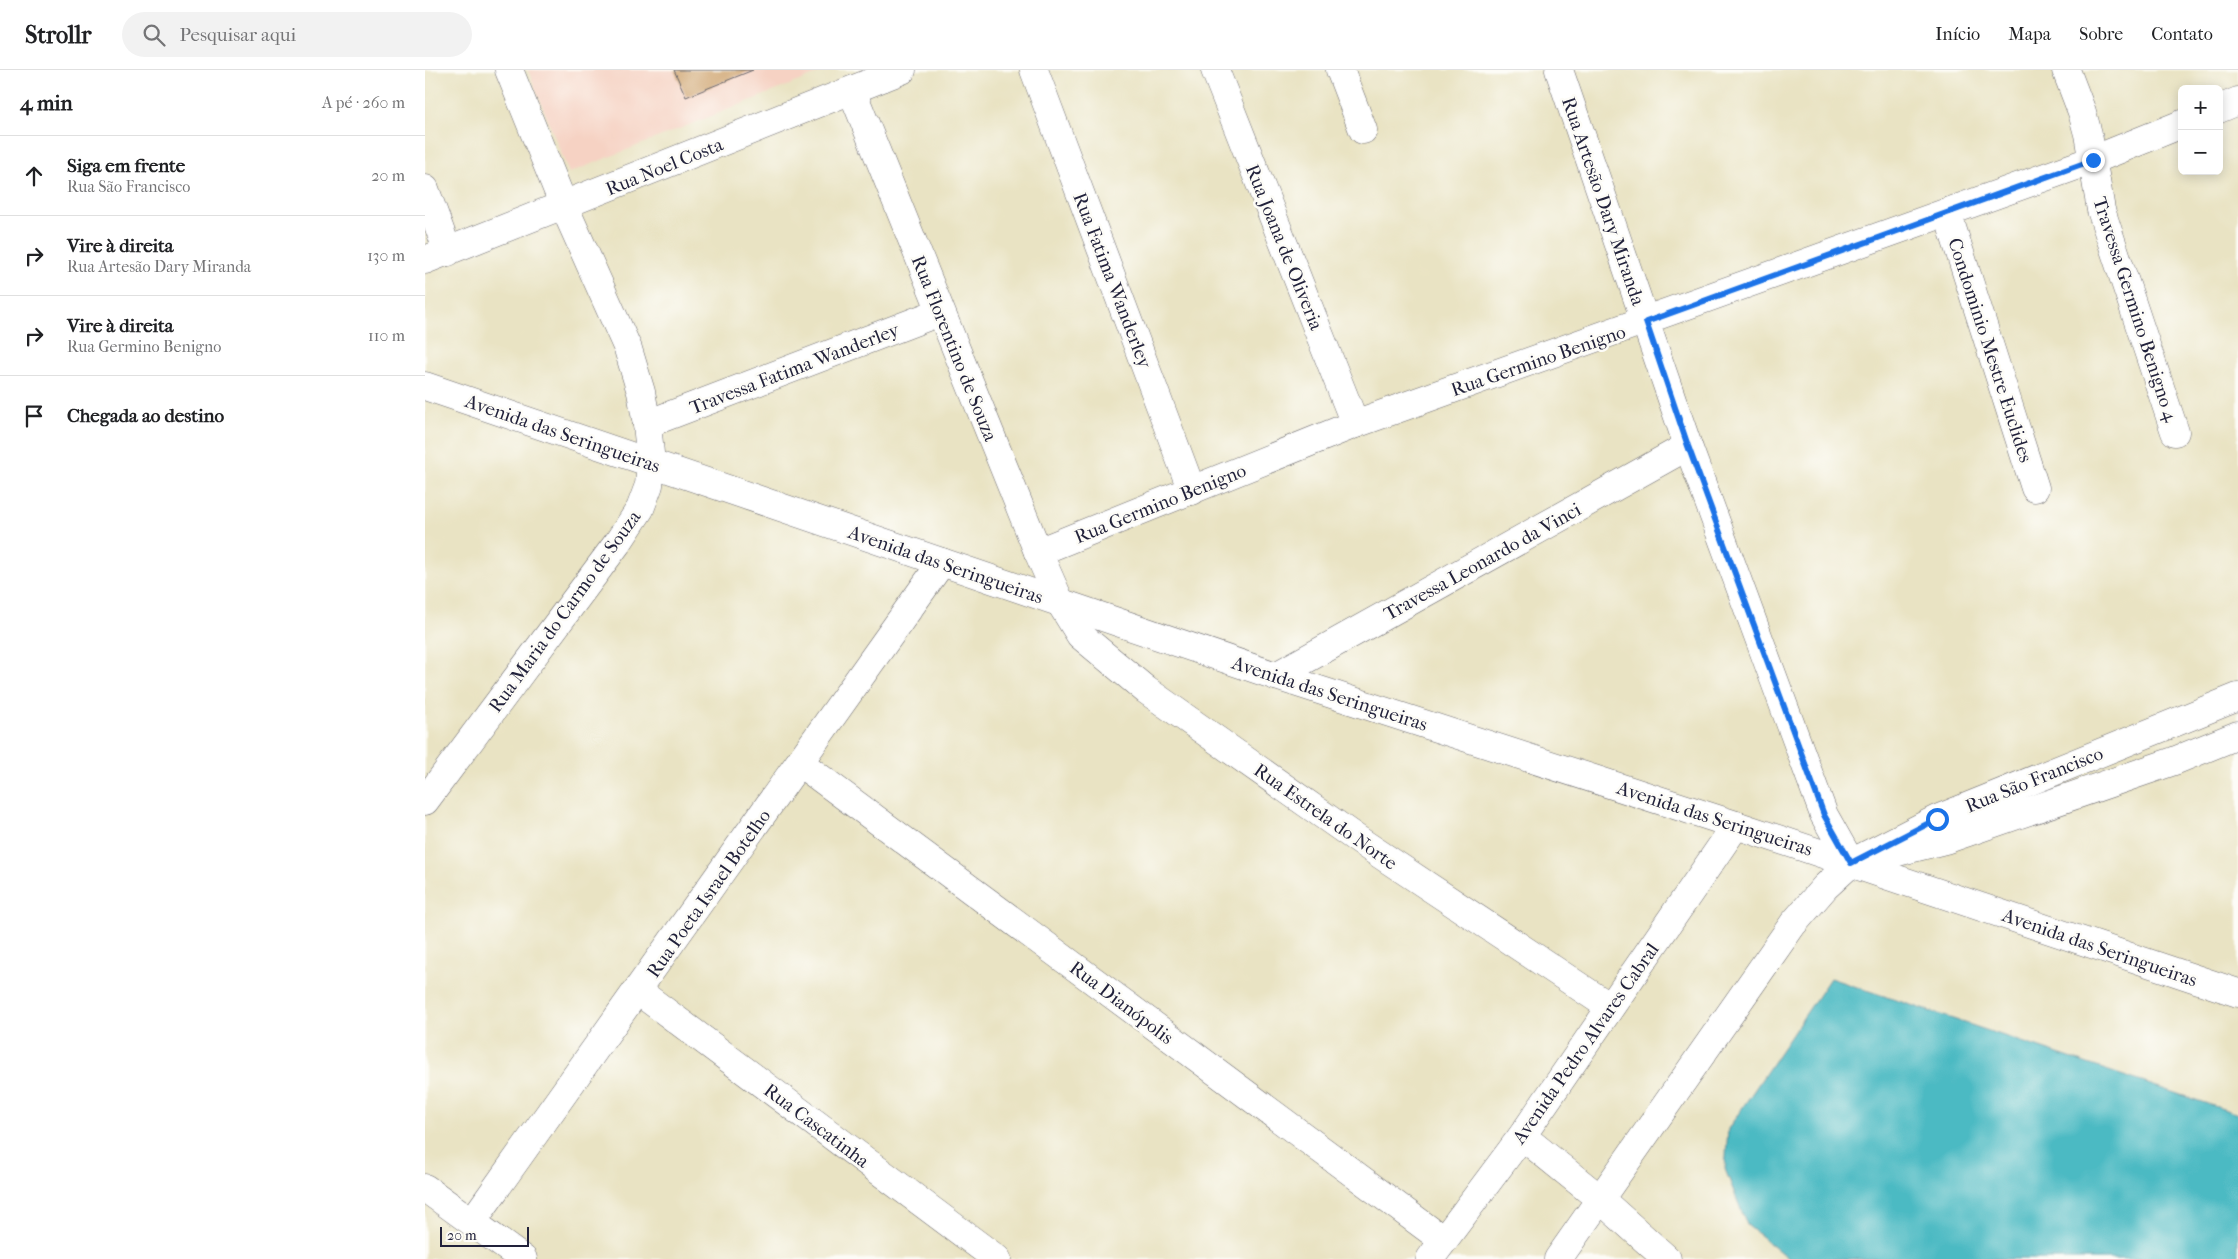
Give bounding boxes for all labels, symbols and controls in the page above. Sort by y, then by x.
search box [122,12,472,57]
text: Strollr [25,21,92,49]
icon: search [140,21,168,49]
text: Pesquisar aqui [180,24,296,46]
text: Início [1935,24,1980,45]
text: Mapa [2008,24,2051,45]
text: Sobre [2079,24,2123,45]
text: Contato [2151,24,2213,45]
map controls [2178,85,2223,175]
button: + [2178,85,2223,130]
text: 4 min [20,91,73,115]
text: A pé · 260 m [322,93,405,112]
street label: Rua Artesão Dary Miranda [1557,94,1649,309]
button: − [2178,130,2223,175]
street label: Rua Noel Costa [603,133,726,200]
route end [2082,149,2105,172]
text: Siga em frente [67,155,185,177]
street label: Rua Joana de Oliveria [1241,161,1327,334]
icon: ahead [20,162,48,190]
text: 20 m [371,166,405,185]
text: Rua São Francisco [67,177,190,196]
street label: Rua Fatima Wanderley [1068,190,1156,372]
street label: Travessa Germino Benigno 4 [2088,194,2182,425]
text: Vire à direita [67,235,174,257]
street label: Condominio Mestre Euclides [1943,235,2037,465]
icon: right [20,242,48,270]
text: 130 m [367,246,405,265]
street label: Rua Florentino de Souza [907,252,1002,445]
text: Rua Artesão Dary Miranda [67,257,251,276]
text: Vire à direita [67,315,174,337]
street label: Travessa Fatima Wanderley [687,318,903,419]
street label: Rua Germino Benigno [1448,321,1629,401]
icon: right [20,322,48,350]
text: 110 m [368,326,405,345]
text: Rua Germino Benigno [67,337,221,356]
street label: Avenida das Seringueiras [462,390,663,478]
icon: arrive [20,402,48,430]
text: Chegada ao destino [67,405,224,427]
street label: Rua Germino Benigno [1071,459,1250,548]
street label: Travessa Leonardo da Vinci [1380,498,1585,625]
street label: Rua Maria do Carmo de Souza [484,506,646,717]
street label: Avenida das Seringueiras [845,521,1046,609]
street label: Avenida das Seringueiras [1228,652,1430,736]
street label: Rua São Francisco [1962,742,2107,818]
street label: Rua Estrela do Norte [1250,759,1401,875]
street label: Avenida das Seringueiras [1613,777,1815,861]
street label: Rua Poeta Israel Botelho [642,805,775,982]
route start [1926,808,1949,831]
street label: Avenida das Seringueiras [1999,904,2200,992]
street label: Avenida Pedro Alvares Cabral [1507,939,1664,1149]
street label: Rua Dianópolis [1065,957,1178,1049]
street label: Rua Cascatinha [760,1079,873,1173]
scale bar [440,1224,529,1247]
text: 20 m [447,1227,477,1244]

